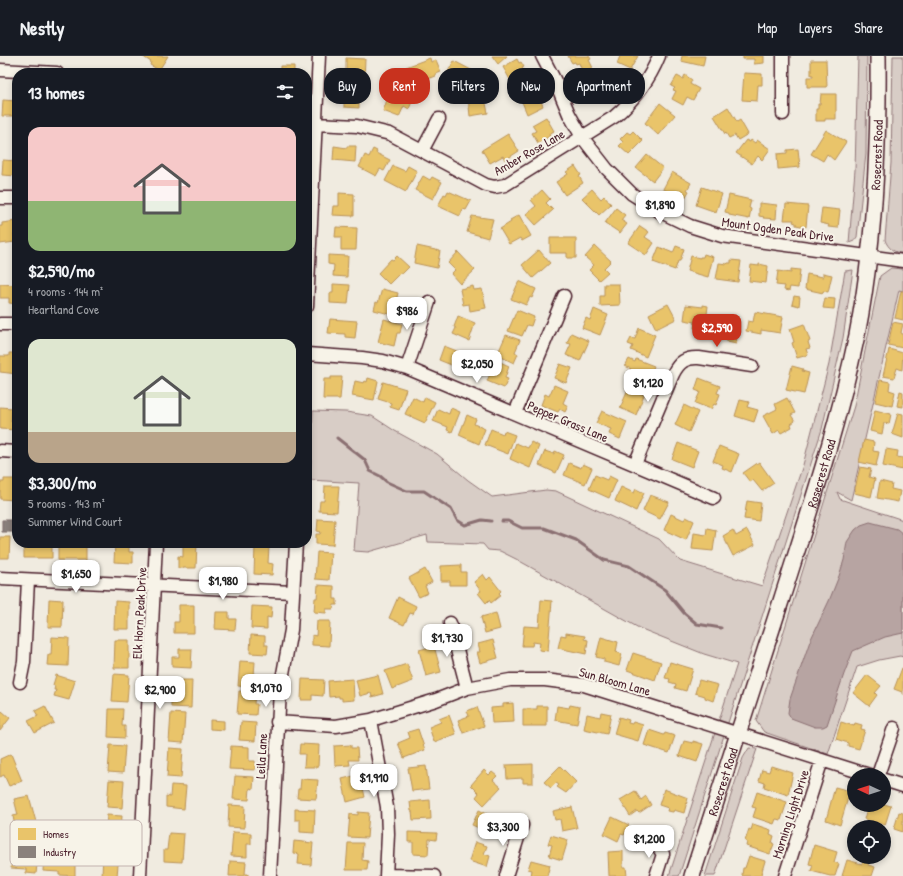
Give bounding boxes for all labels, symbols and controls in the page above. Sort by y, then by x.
text: Nestly [20,15,65,41]
text: Map [757,18,777,37]
text: Layers [799,18,832,37]
text: Share [854,18,883,37]
chip: Buy [324,68,371,104]
chip: Rent [379,68,430,104]
chip: Filters [438,68,499,104]
chip: New [507,68,555,104]
chip: Apartment [563,68,645,104]
text: 13 homes [28,81,85,104]
icon: filters [274,81,296,103]
street label: Rosecrest Road [866,120,887,191]
street label: Amber Rose Lane [490,124,568,180]
icon: home [126,153,198,225]
pin: $1,890 [627,191,693,225]
text: $1,890 [645,195,675,213]
street label: Mount Ogden Peak Drive [721,212,835,246]
text: $2,590/mo [28,259,95,282]
text: 4 rooms · 144 m² [28,282,103,300]
pin: $986 [383,297,431,331]
text: Heartland Cove [28,300,99,318]
text: $986 [396,301,418,319]
pin: $2,590 [684,314,750,348]
text: $2,590 [701,318,733,336]
pin: $2,050 [444,350,510,384]
text: $2,050 [461,354,493,372]
icon: home [126,365,198,437]
pin: $1,120 [615,369,681,403]
text: $1,120 [633,373,663,391]
street label: Pepper Grass Lane [525,396,611,446]
street label: Rosecrest Road [802,437,840,510]
text: $3,300/mo [28,471,96,494]
text: 5 rooms · 143 m² [28,494,105,512]
text: Summer Wind Court [28,512,122,530]
pin: $1,650 [43,560,109,594]
text: $1,650 [61,564,91,582]
street label: Elk Horn Peak Drive [128,567,150,659]
pin: $1,980 [190,567,256,601]
text: $1,980 [208,571,238,589]
pin: $1,730 [414,624,480,658]
text: $1,730 [431,628,463,646]
street label: Sun Bloom Lane [577,662,653,700]
pin: $1,070 [233,674,299,708]
pin: $2,900 [127,676,193,710]
text: $1,070 [250,678,282,696]
text: $2,900 [144,680,176,698]
street label: Leila Lane [251,733,271,779]
street label: Rosecrest Road [703,745,742,818]
pin: $1,910 [341,764,407,798]
street label: Morning Light Drive [767,767,813,861]
text: $1,910 [359,768,389,786]
north arrow [847,768,891,812]
map controls [847,768,891,864]
pin: $3,300 [470,813,536,847]
text: $3,300 [487,817,519,835]
legend [10,820,142,866]
button: locate [847,820,891,864]
pin: $1,200 [616,825,682,859]
text: Homes [43,827,69,841]
text: $1,200 [633,829,665,847]
text: Industry [43,845,77,859]

